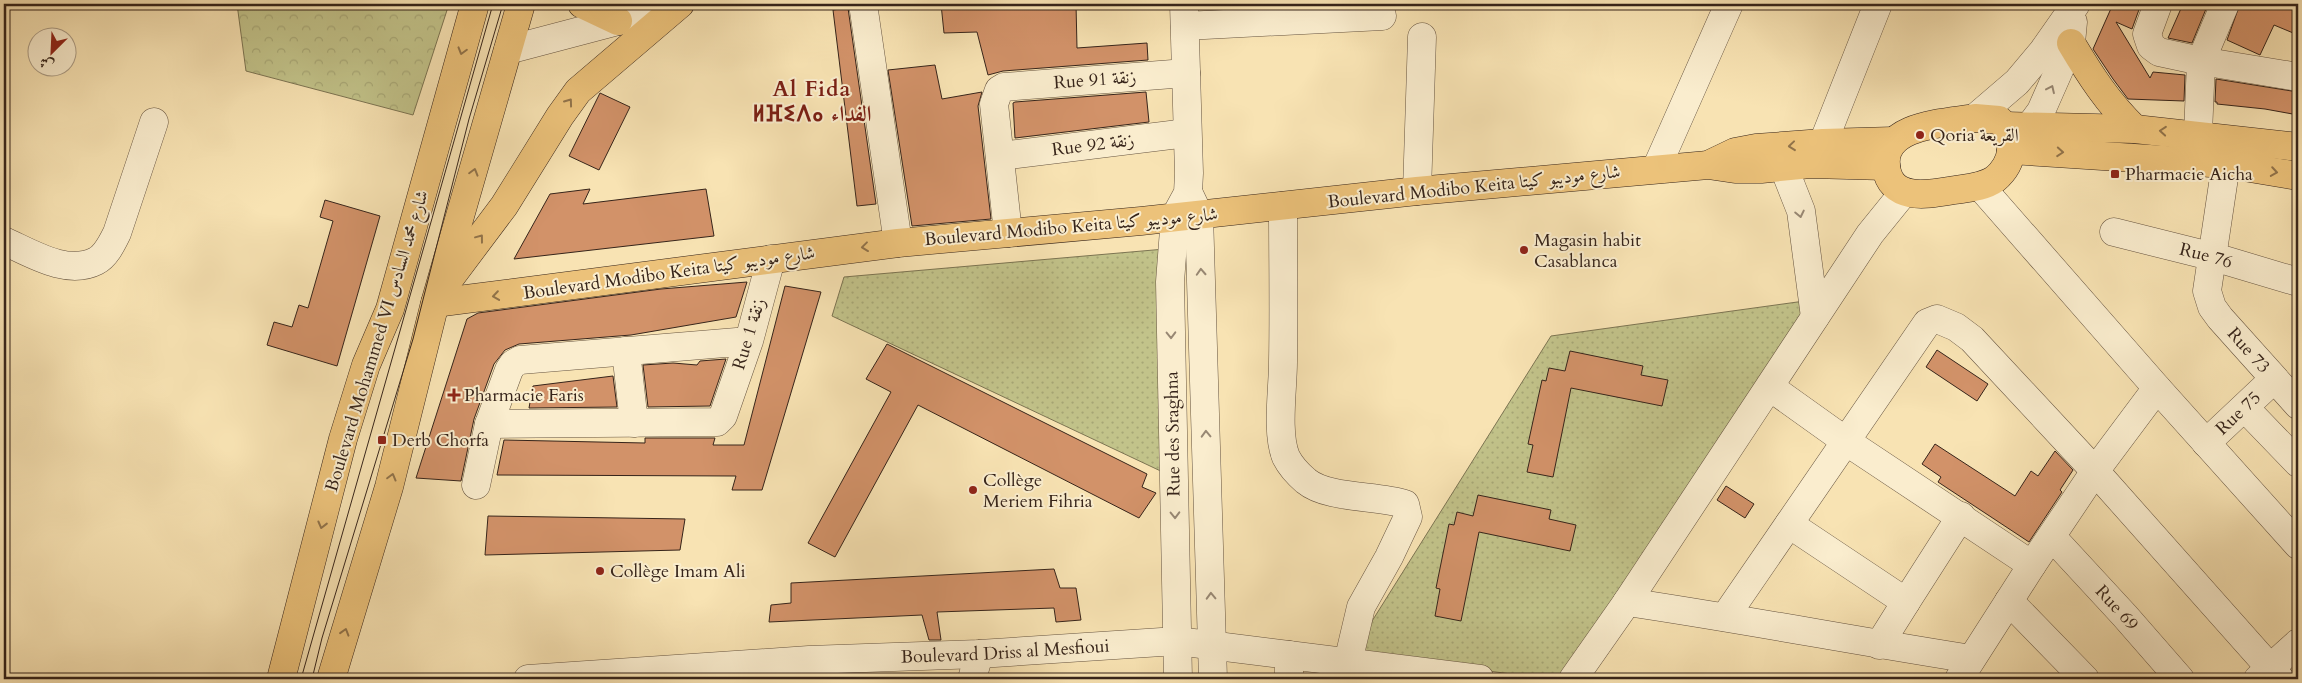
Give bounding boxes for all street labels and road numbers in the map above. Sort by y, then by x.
street label: Rue 91 زنقة [1053,65,1137,95]
street label: Rue 92 زنقة [1050,128,1136,162]
street label: Boulevard Modibo Keita شارع موديبو كيتا [1326,159,1622,217]
street label: Boulevard Mohammed VI شارع محمد السادس [319,187,437,495]
street label: Boulevard Modibo Keita شارع موديبو كيتا [923,202,1219,254]
street label: Rue 76 [2177,236,2236,274]
street label: Boulevard Modibo Keita شارع موديبو كيتا [521,240,817,308]
street label: Rue 1 زنقة [726,295,772,373]
street label: Rue 73 [2222,322,2276,379]
street label: Rue des Sraghna [1159,371,1187,497]
street label: Rue 75 [2210,385,2266,440]
street label: Rue 69 [2090,579,2145,636]
street label: Boulevard Driss al Mesfioui [900,633,1110,669]

